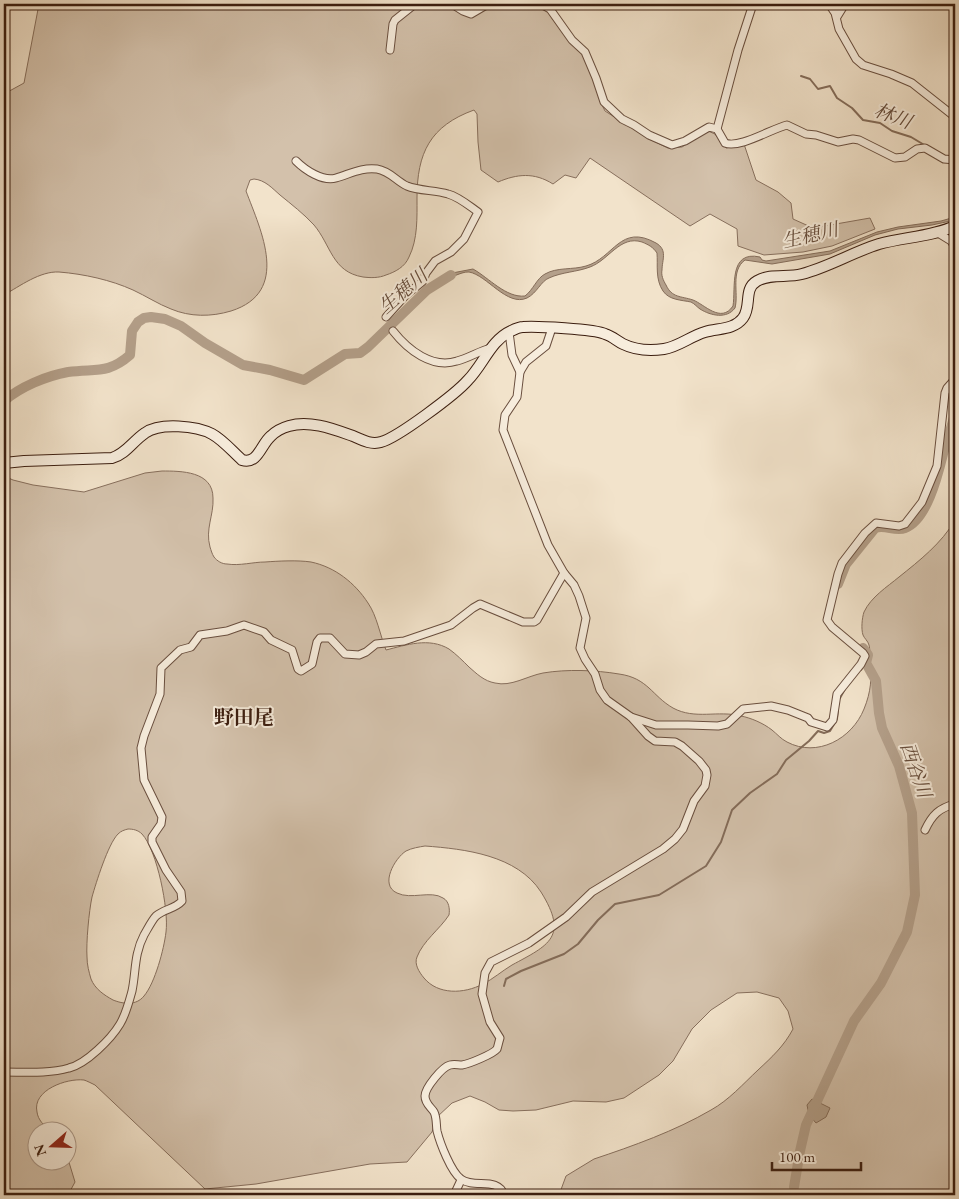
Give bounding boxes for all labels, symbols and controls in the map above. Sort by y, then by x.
water label: 林川 [871,98,917,135]
water label: 生穂川 [779,216,843,254]
water label: 生穂川 [373,262,434,319]
district label: 野田尾 [214,704,274,730]
water label: 西谷川 [895,739,938,803]
north arrow [28,1122,78,1172]
scale bar [772,1139,860,1171]
text: N [29,1141,50,1159]
text: 100 m [779,1147,816,1166]

